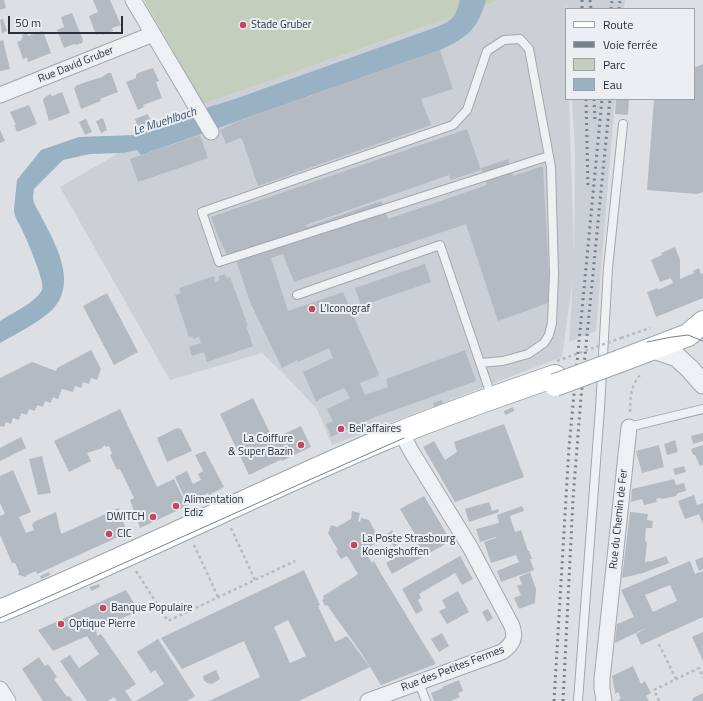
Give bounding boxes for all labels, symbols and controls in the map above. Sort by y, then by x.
scale bar [10,8,125,34]
legend [565,8,695,100]
text: 50 m [15,13,41,32]
text: Route [603,15,633,34]
place label: Stade Gruber [251,18,312,32]
marker: Stade Gruber [238,20,248,30]
text: Voie ferrée [603,35,658,54]
street label: Rue David Gruber [36,44,116,86]
text: Parc [603,55,625,74]
text: Eau [603,75,622,94]
water label: Le Muehlbach [132,105,198,139]
place label: L'Iconograf [320,302,370,316]
marker: L'Iconograf [307,304,317,314]
place label: Bel'affaires [349,422,401,436]
marker: Bel'affaires [336,424,346,434]
place label: La Coiffure & Super Bazin [228,432,293,458]
marker: La Coiffure & Super Bazin [296,440,306,450]
street label: Rue du Chemin de Fer [607,468,631,570]
place label: Alimentation Ediz [184,493,243,519]
marker: Alimentation Ediz [171,501,181,511]
place label: DWITCH [106,510,145,524]
marker: DWITCH [148,512,158,522]
place label: CIC [117,527,132,541]
marker: CIC [104,529,114,539]
place label: La Poste Strasbourg Koenigshoffen [362,532,455,558]
marker: La Poste Strasbourg Koenigshoffen [349,540,359,550]
place label: Banque Populaire [111,601,192,615]
marker: Banque Populaire [98,603,108,613]
place label: Optique Pierre [69,617,135,631]
marker: Optique Pierre [56,619,66,629]
street label: Rue des Petites Fermes [400,643,506,695]

